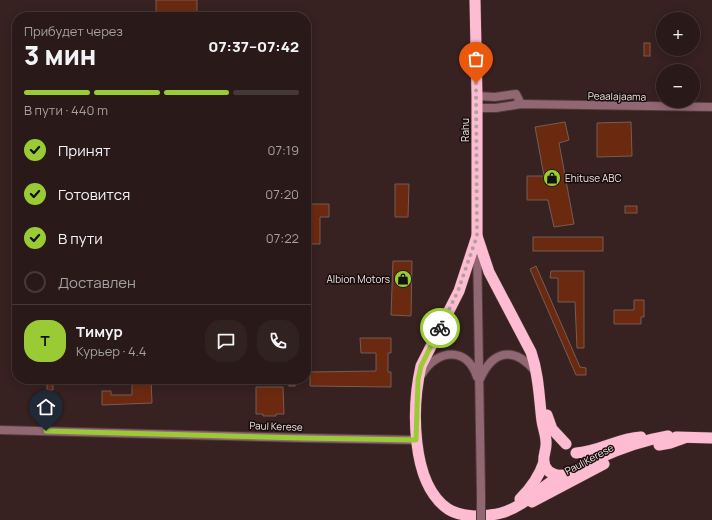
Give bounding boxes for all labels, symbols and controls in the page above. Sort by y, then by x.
map controls [656,12,700,108]
button: + [656,12,700,56]
text: Прибудет через [24,22,123,40]
text: 07:37–07:42 [208,36,299,57]
text: 3 мин [24,37,96,73]
pin [459,42,493,83]
icon: bag [465,48,487,70]
button: − [656,64,700,108]
street label: Peaalajaama [588,88,646,104]
text: В пути · 440 m [24,101,108,119]
street label: Rahu [458,118,472,142]
icon: check [24,139,46,161]
text: Принят [58,140,111,161]
text: 07:19 [268,141,299,159]
shop icon: Ehituse ABC [542,168,562,188]
place label: Ehituse ABC [565,171,622,185]
icon: check [24,183,46,205]
text: Готовится [58,184,130,205]
text: 07:20 [265,185,299,203]
icon: check [24,227,46,249]
text: В пути [58,228,103,249]
text: 07:22 [266,229,299,247]
shop icon: Albion Motors [393,269,413,289]
text: Доставлен [58,272,136,293]
place label: Albion Motors [327,272,390,286]
courier [420,308,460,348]
icon: bike [429,317,451,339]
button: chat [205,320,247,362]
button: phone [257,320,299,362]
text: Тимур [76,321,123,342]
text: Т [40,330,50,351]
text: Курьер · 4.4 [76,342,146,360]
pin [29,390,63,431]
icon: home [35,396,57,418]
street label: Paul Kerese [249,418,303,434]
street label: Paul Kerese [562,440,616,478]

